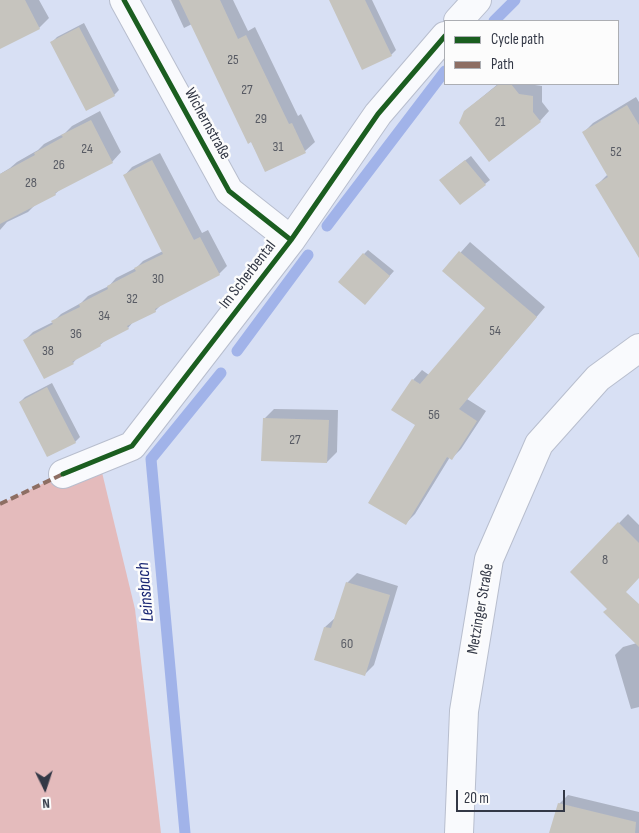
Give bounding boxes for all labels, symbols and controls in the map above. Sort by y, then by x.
legend [444,20,619,85]
text: Cycle path [491,30,544,49]
house number: 25 [227,52,239,68]
text: Path [491,55,514,74]
house number: 27 [241,82,253,98]
street label: Wichernstraße [180,85,234,163]
house number: 29 [255,111,267,127]
house number: 21 [495,114,505,130]
house number: 31 [273,139,283,155]
house number: 24 [81,141,93,157]
house number: 52 [610,144,622,160]
house number: 26 [53,157,65,173]
house number: 28 [25,175,37,191]
street label: Im Scherbental [215,237,281,313]
house number: 30 [152,271,164,287]
house number: 32 [126,291,138,307]
house number: 34 [98,308,110,324]
house number: 54 [489,323,501,339]
house number: 36 [70,326,82,342]
house number: 38 [42,343,54,359]
house number: 56 [428,407,440,423]
house number: 27 [289,432,301,448]
house number: 8 [602,552,608,568]
water label: Leinsbach [133,561,159,623]
street label: Metzinger Straße [464,562,498,656]
house number: 60 [341,636,353,652]
north arrow [20,763,70,813]
scale bar [459,780,568,812]
text: 20 m [464,789,489,808]
text: N [42,795,50,812]

